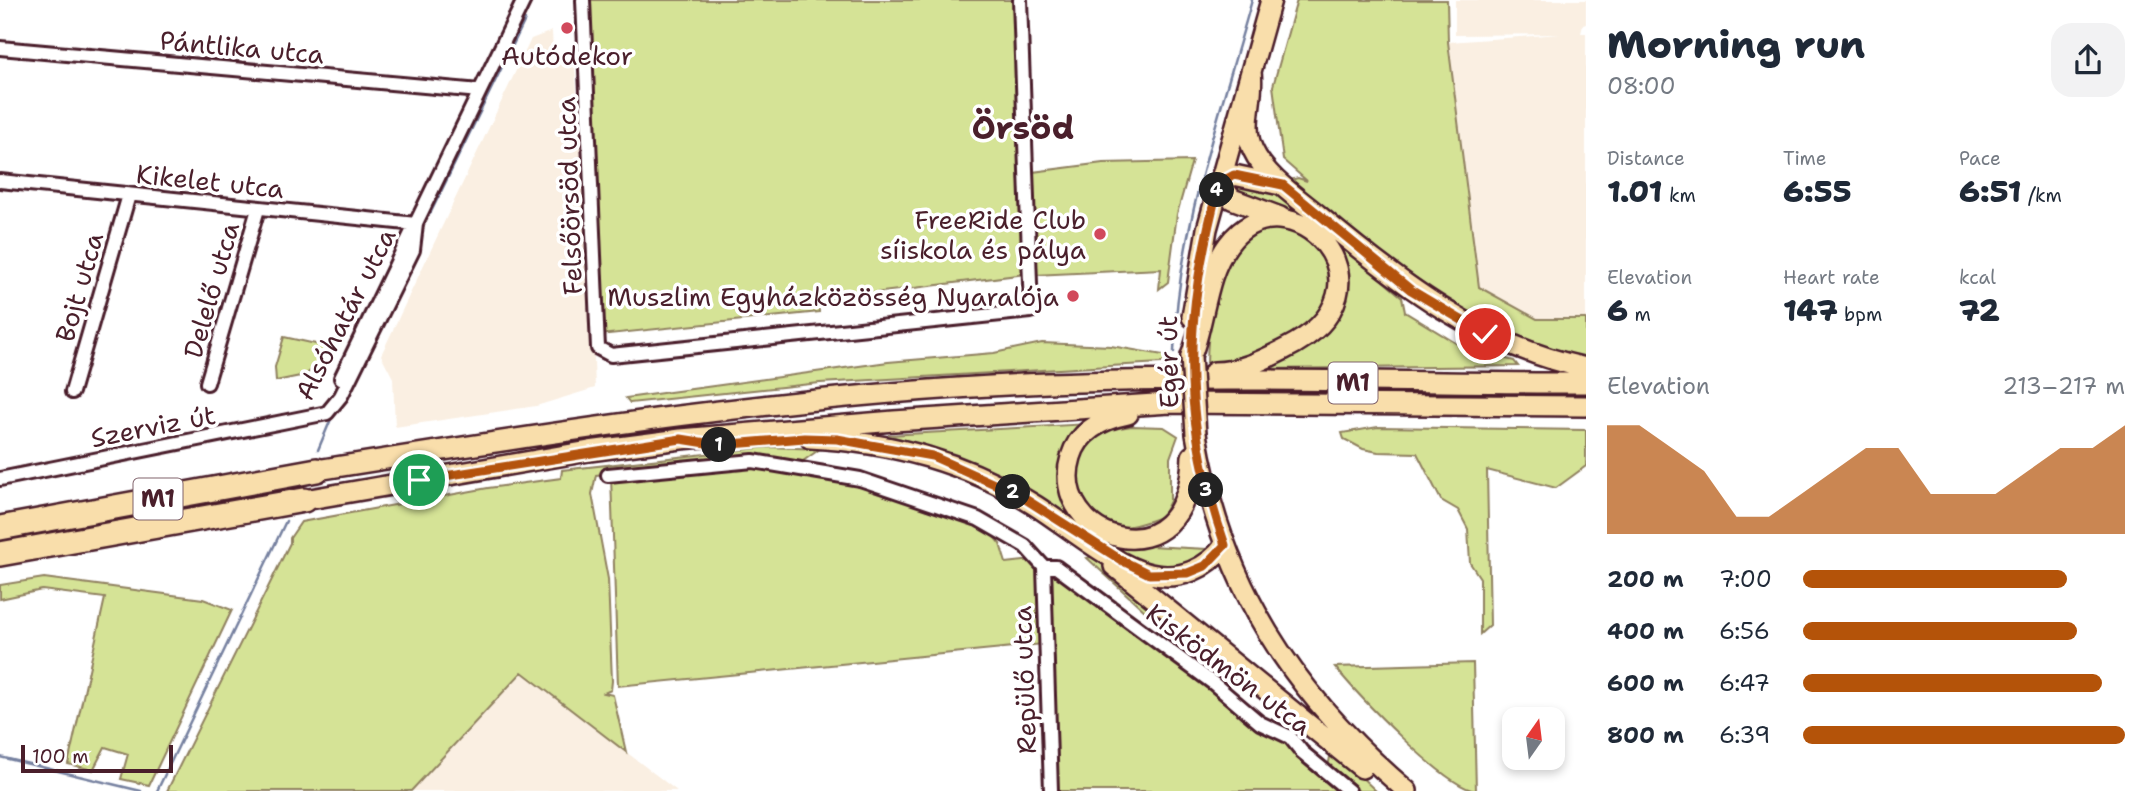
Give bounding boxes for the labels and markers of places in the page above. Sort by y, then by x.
marker: Autódekor [559,20,575,36]
place label: Autódekor [501,38,633,73]
pin: 4 [1200,172,1234,208]
place label: FreeRide Club síiskola és pálya [880,202,1086,267]
marker: FreeRide Club síiskola és pálya [1092,226,1108,242]
place label: Muszlim Egyházközösség Nyaralója [607,279,1059,314]
marker: Muszlim Egyházközösség Nyaralója [1065,288,1081,304]
pin [1455,304,1515,364]
pin: 1 [702,428,736,462]
pin [389,450,449,510]
pin: 3 [1188,472,1224,508]
pin: 2 [996,475,1030,510]

